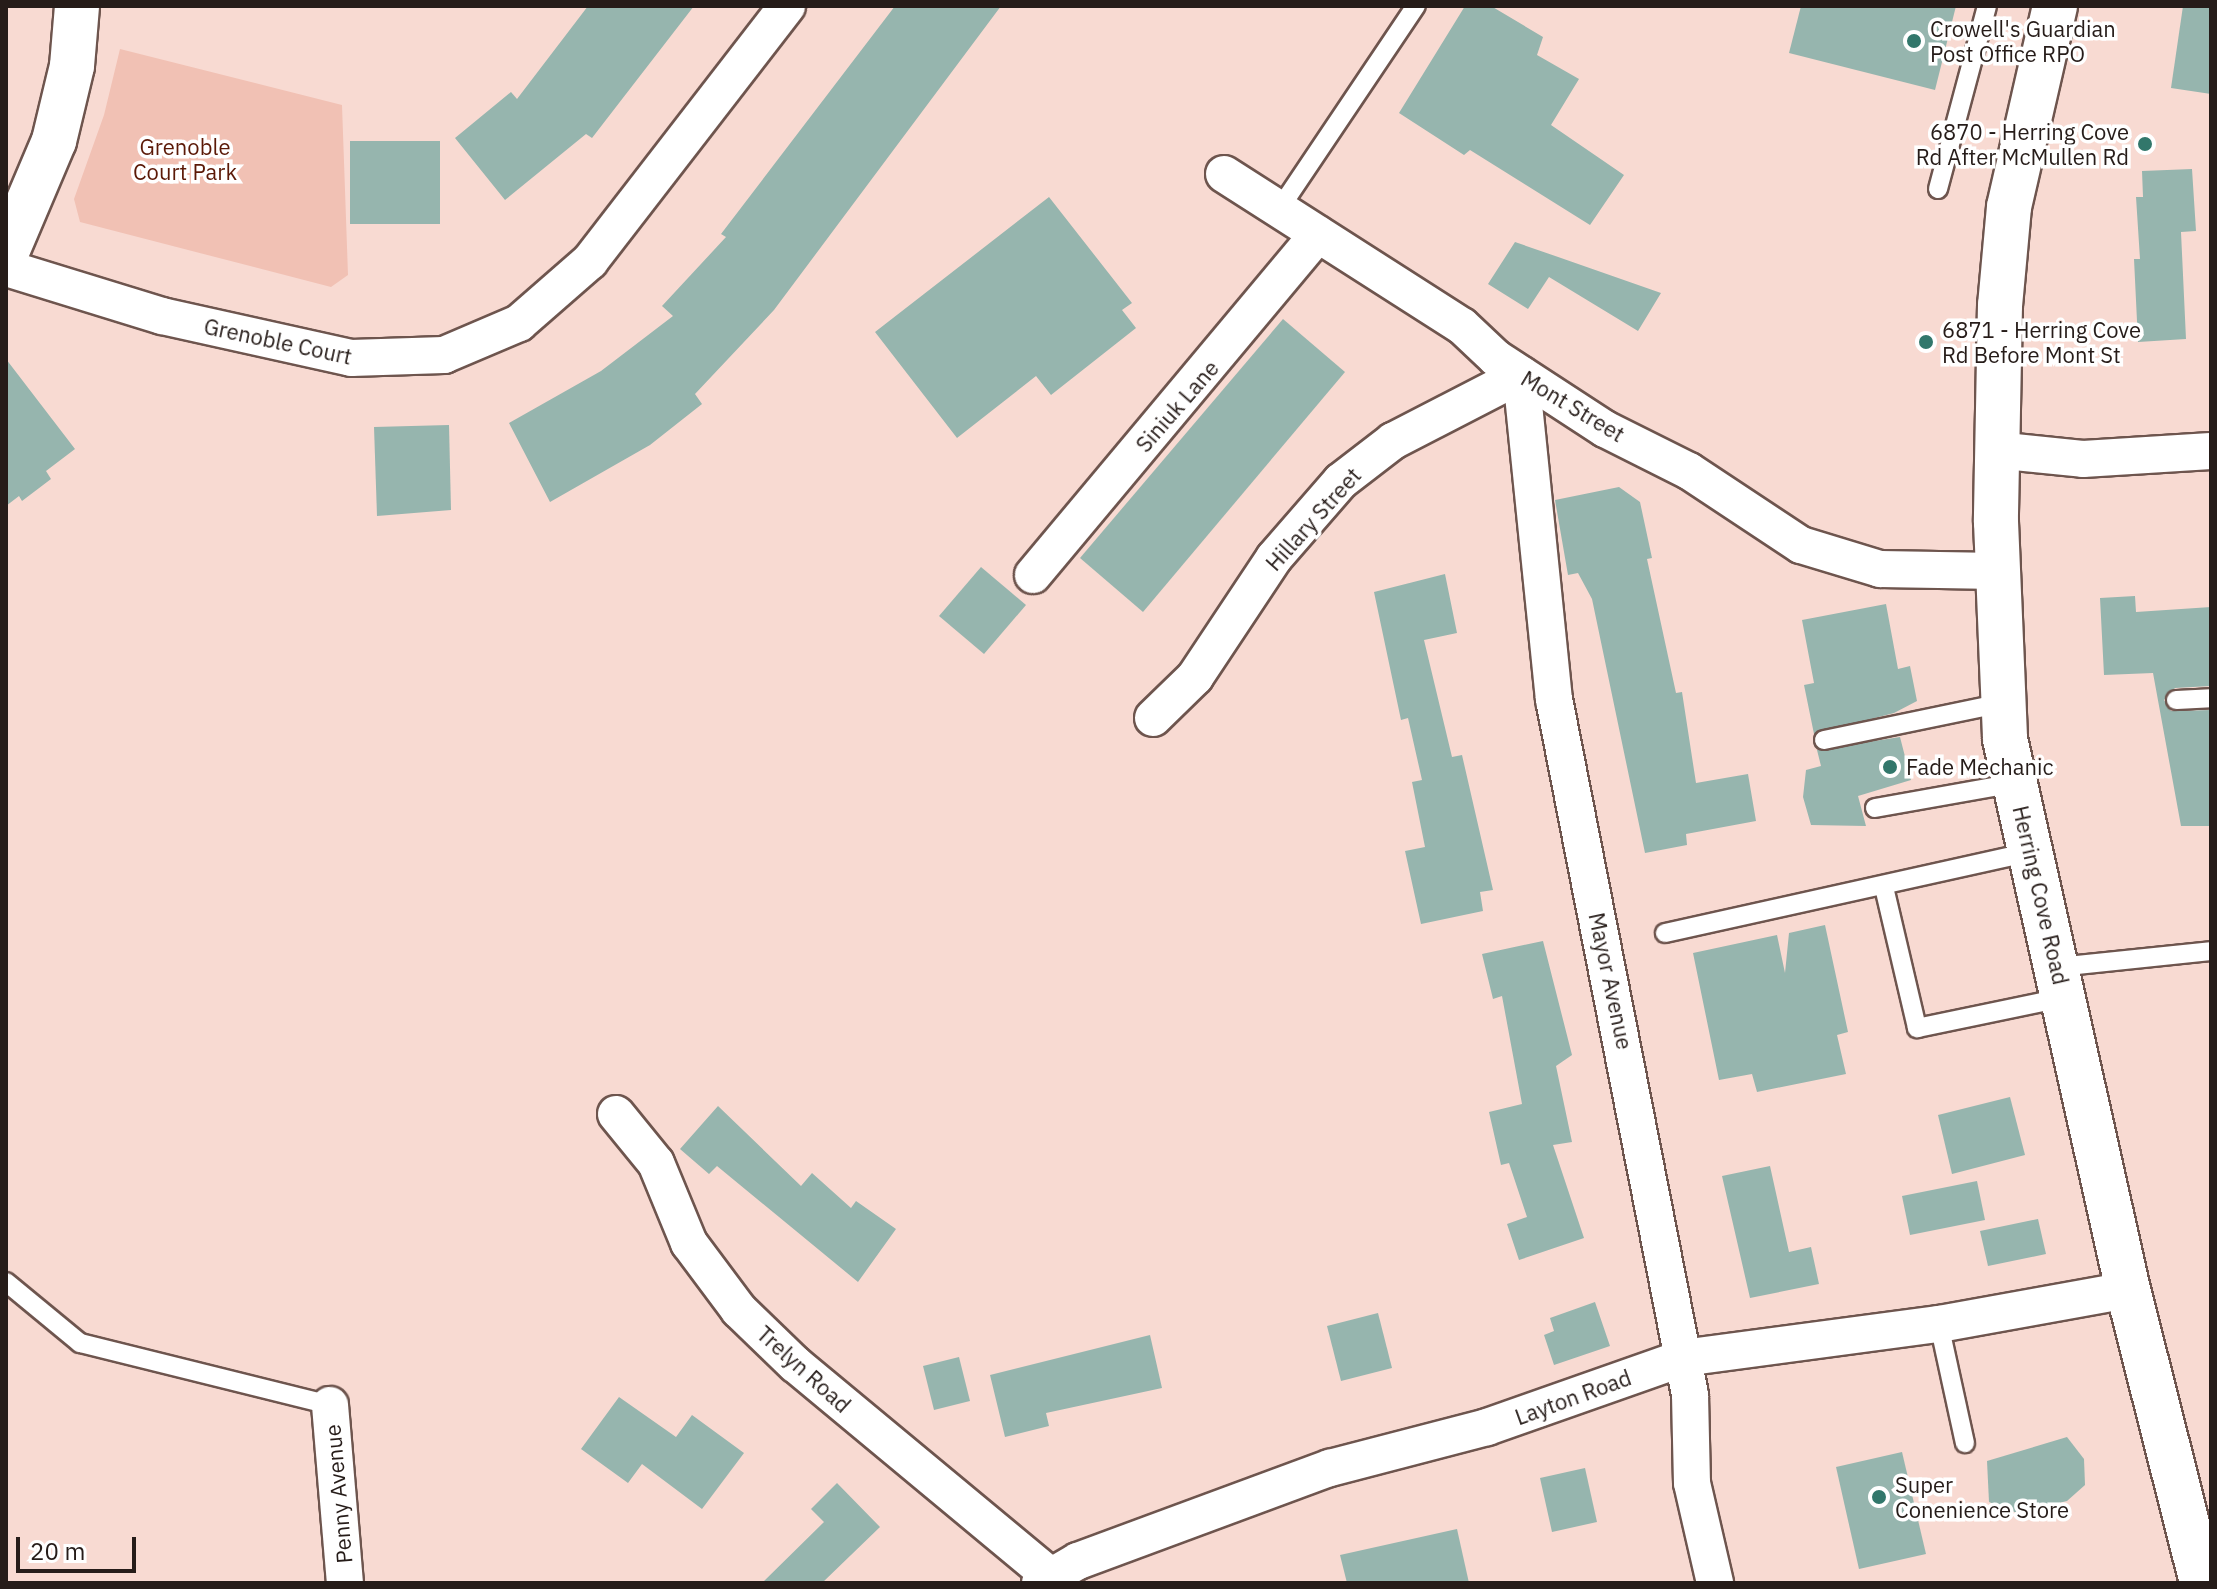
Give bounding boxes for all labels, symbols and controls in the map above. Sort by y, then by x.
place label: Crowell's Guardian Post Office RPO [1930,15,2116,66]
marker: Crowell's Guardian Post Office RPO [1905,32,1923,50]
place label: 6870 - Herring Cove Rd After McMullen Rd [1916,118,2129,170]
park label: Grenoble Court Park [133,133,237,184]
marker: 6870 - Herring Cove Rd After McMullen Rd [2136,135,2154,153]
street label: Grenoble Court [202,312,354,370]
place label: 6871 - Herring Cove Rd Before Mont St [1942,316,2141,368]
marker: 6871 - Herring Cove Rd Before Mont St [1917,333,1935,351]
street label: Siniuk Lane [1130,355,1224,457]
street label: Mont Street [1517,365,1629,447]
street label: Hillary Street [1260,462,1366,576]
place label: Fade Mechanic [1906,754,2054,780]
marker: Fade Mechanic [1881,758,1899,776]
street label: Herring Cove Road [2008,803,2074,987]
street label: Mayor Avenue [1584,910,1638,1052]
street label: Trelyn Road [752,1320,856,1418]
street label: Layton Road [1511,1364,1635,1430]
street label: Penny Avenue [319,1423,357,1565]
place label: Super Conenience Store [1895,1471,2069,1522]
marker: Super Conenience Store [1870,1488,1888,1506]
scale bar [20,1521,140,1571]
text: 20 m [30,1535,85,1567]

